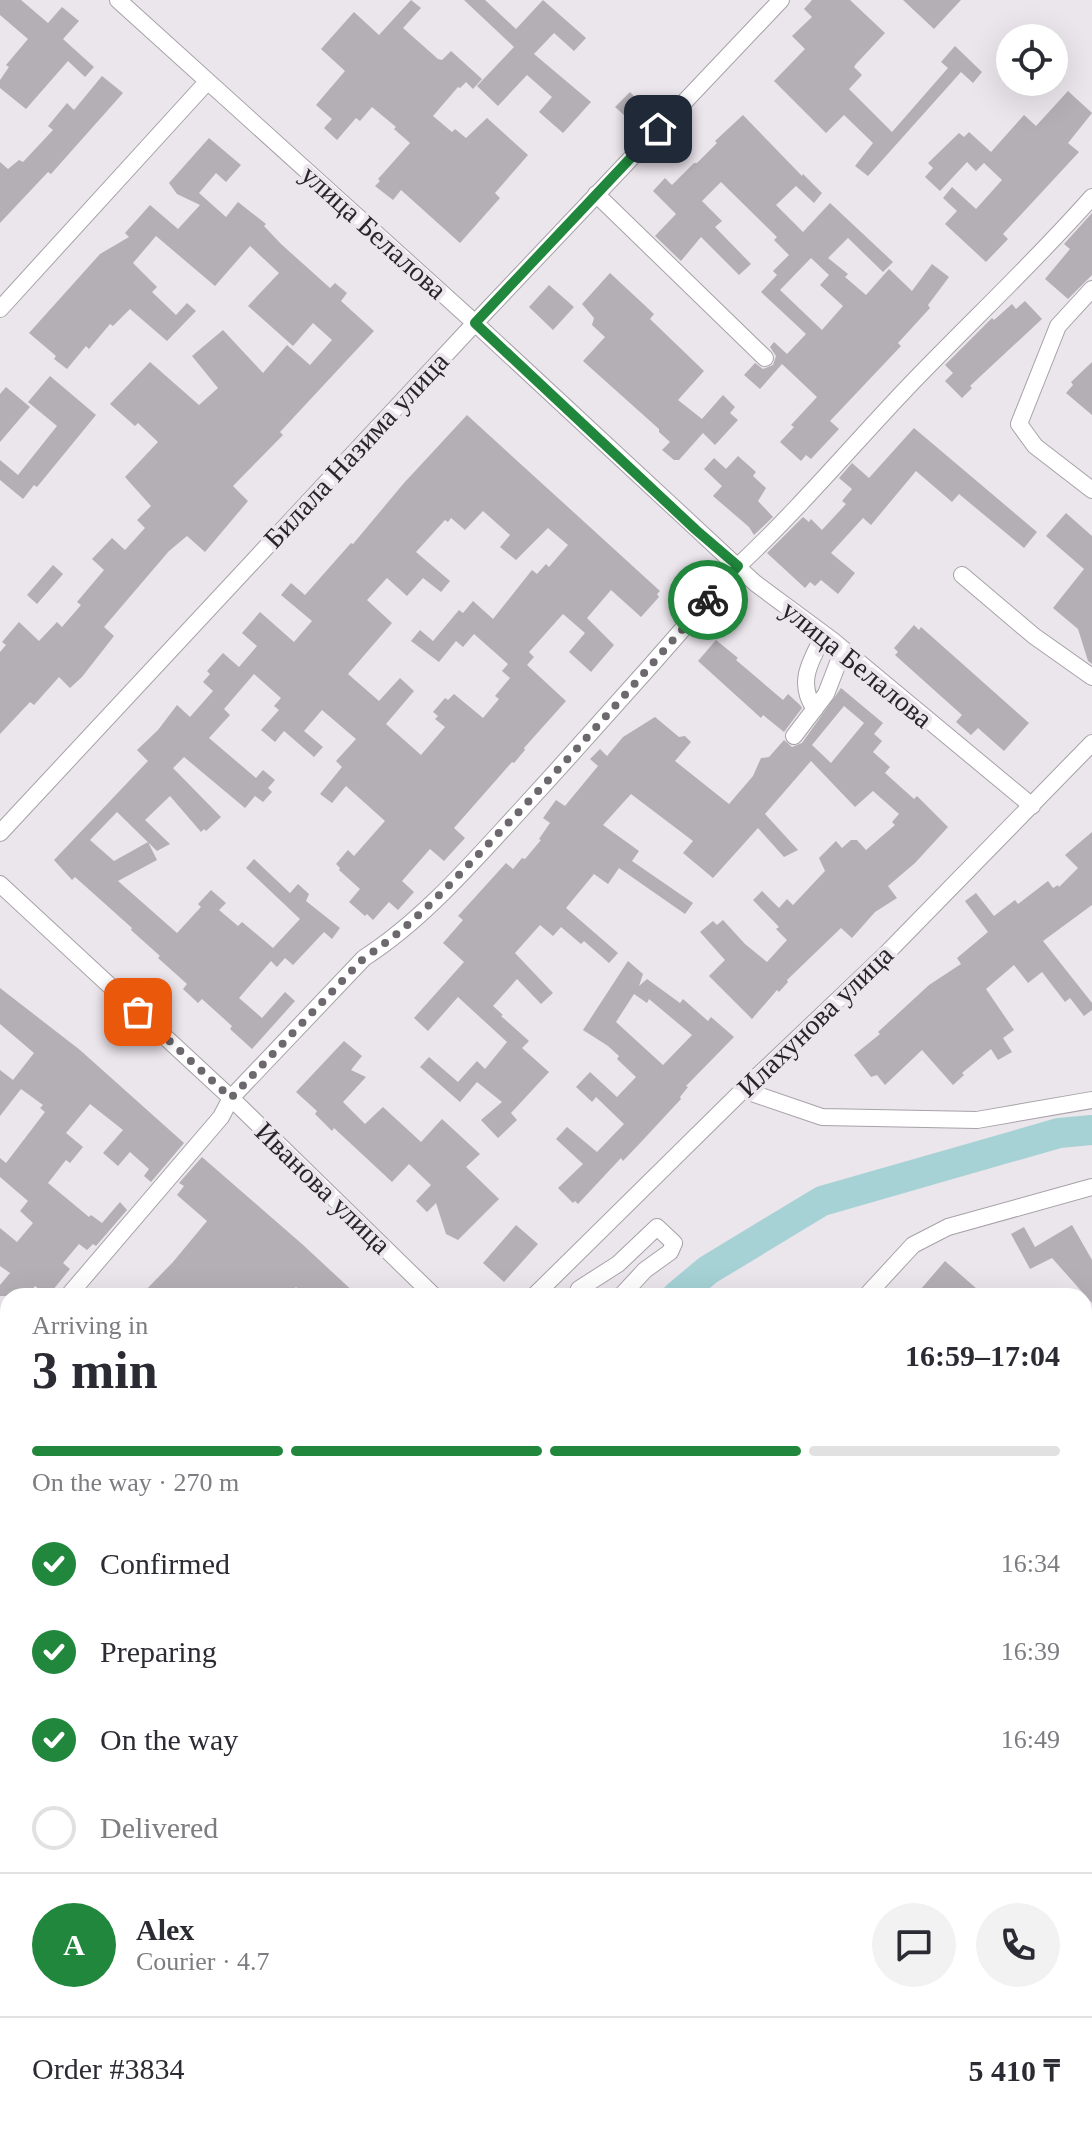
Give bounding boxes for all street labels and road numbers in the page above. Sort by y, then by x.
street label: улица Белалова [295,159,453,306]
street label: Билала Назима улица [257,345,455,554]
street label: улица Белалова [776,594,939,734]
street label: Илахунова улица [731,939,900,1103]
street label: Иванова улица [249,1116,397,1261]

